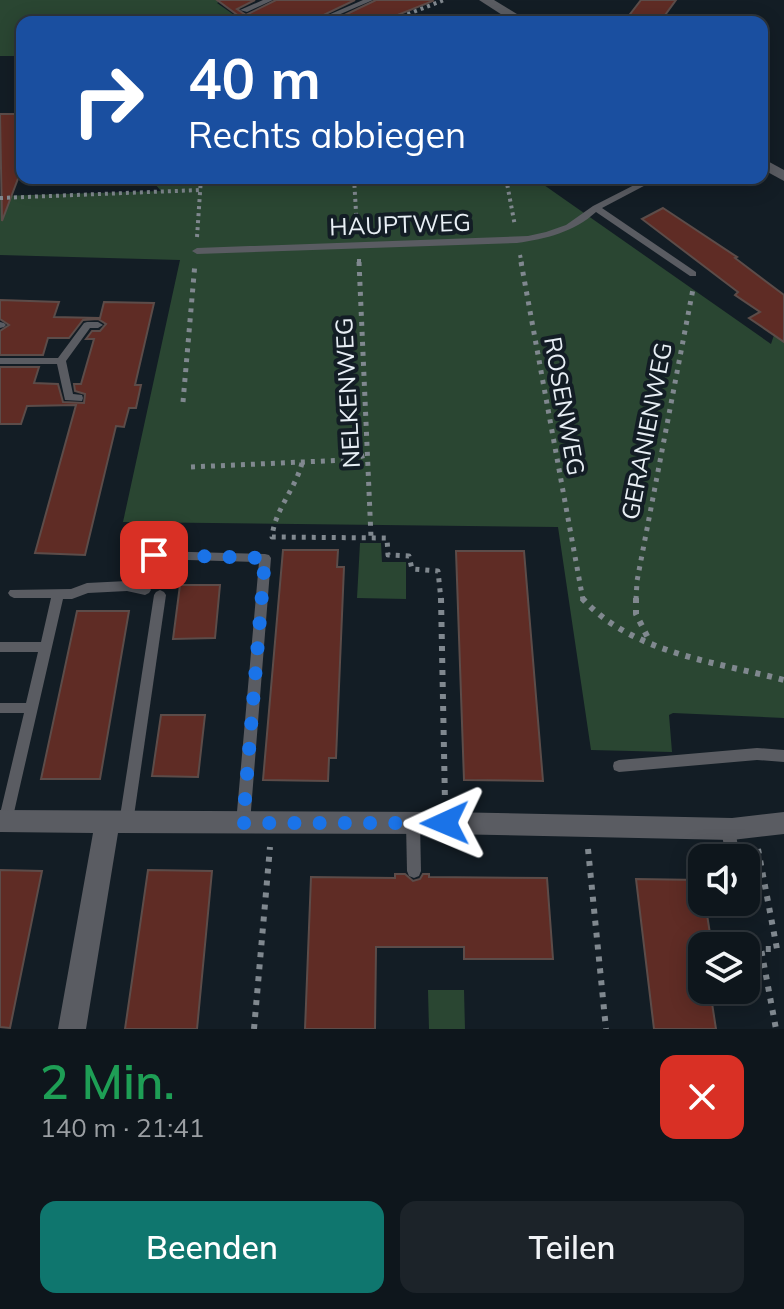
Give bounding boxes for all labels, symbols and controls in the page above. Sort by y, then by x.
text: 40 m [188,43,321,113]
icon: right [56,48,160,152]
text: Rechts abbiegen [188,112,466,157]
street label: HAUPTWEG [329,207,471,241]
street label: NELKENWEG [328,317,366,469]
street label: ROSENWEG [538,334,592,478]
street label: GERANIENWEG [614,340,678,522]
pin [120,521,188,589]
icon: arrive [132,533,176,577]
position arrow [403,781,487,865]
map controls [688,844,760,1004]
button: sound [688,844,760,916]
button: layers [688,932,760,1004]
text: 2 Min. [40,1051,175,1111]
button: close [660,1055,744,1139]
text: 140 m · 21:41 [40,1111,204,1144]
button: Beenden [40,1201,384,1293]
button: Teilen [400,1201,744,1293]

